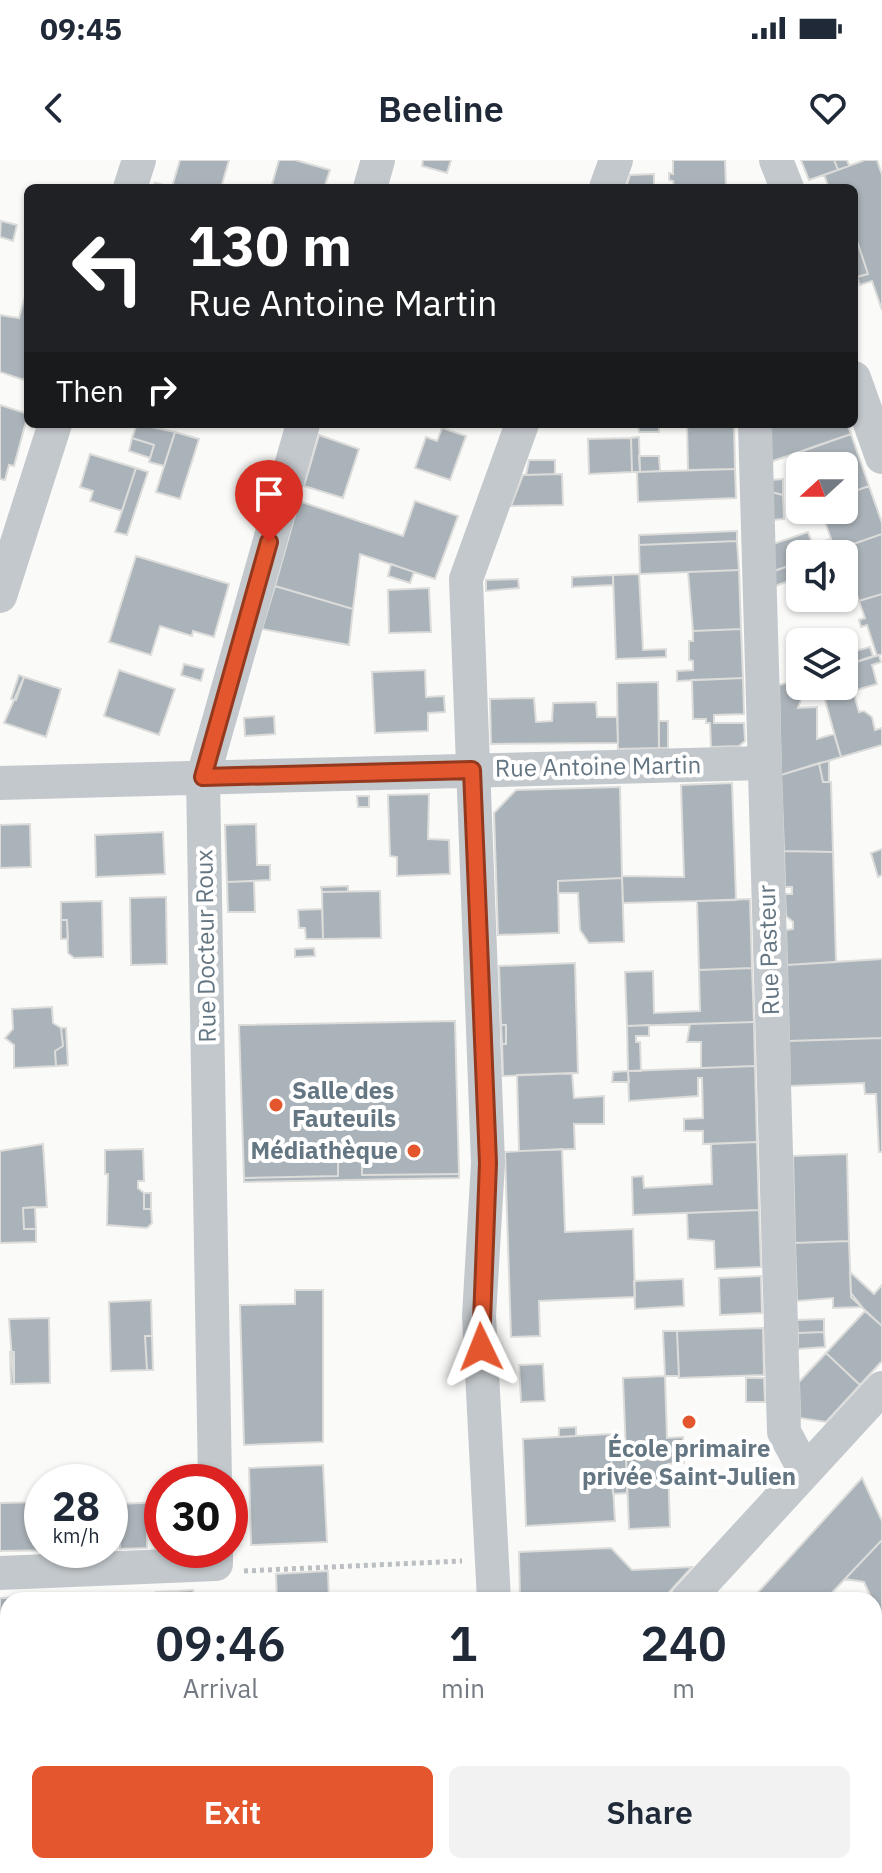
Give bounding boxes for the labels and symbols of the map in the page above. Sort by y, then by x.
north arrow [786,452,858,524]
pin [235,460,303,542]
street label: Rue Antoine Martin [495,748,701,784]
street label: Rue Docteur Roux [187,849,223,1043]
street label: Rue Pasteur [750,884,786,1016]
place label: Salle des Fauteuils [292,1074,396,1134]
marker: Salle des Fauteuils [267,1096,285,1114]
place label: Médiathèque [251,1134,398,1166]
marker: Médiathèque [405,1142,423,1160]
position arrow [439,1305,523,1389]
marker: École primaire privée Saint-Julien [680,1413,698,1431]
place label: École primaire privée Saint-Julien [582,1432,796,1492]
speed limit sign: 30 [144,1464,248,1568]

